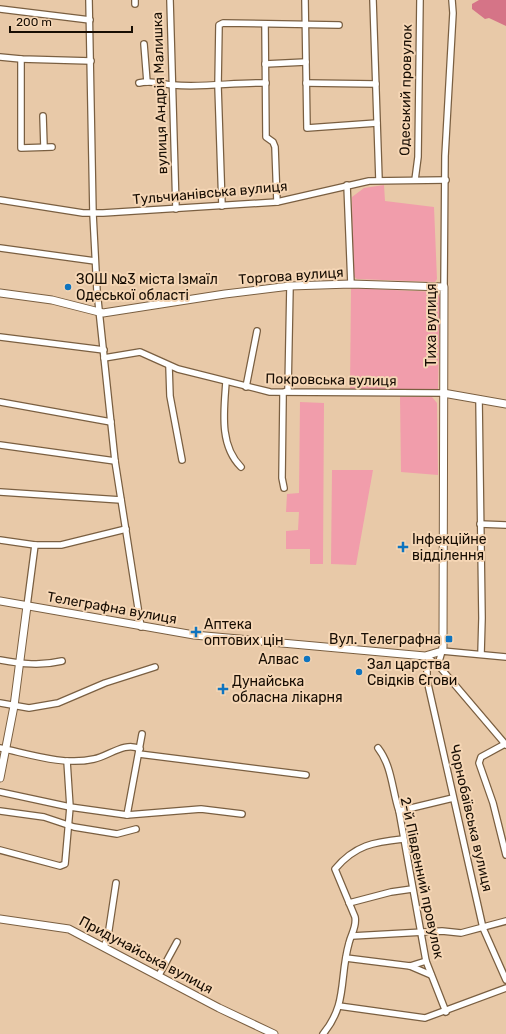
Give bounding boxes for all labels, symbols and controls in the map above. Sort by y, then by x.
scale bar [10,8,132,34]
street label: вулиця Андрія Малишка [149,12,171,174]
text: 200 m [16,15,52,29]
street label: Одеський провулок [396,23,416,156]
street label: Тульчианівська вулиця [132,178,288,208]
street label: Торгова вулиця [238,264,344,288]
place label: ЗОШ №3 міста Ізмаїл Одеської області [76,271,218,304]
marker: ЗОШ №3 міста Ізмаїл Одеської області [63,282,73,292]
street label: Тиха вулиця [423,283,440,367]
street label: Покровська вулиця [265,370,397,390]
place label: Інфекційне відділення [412,531,487,564]
marker: Інфекційне відділення [397,541,409,553]
street label: Телеграфна вулиця [46,588,178,628]
place label: Аптека оптових цін [204,616,283,649]
marker: Аптека оптових цін [191,627,201,637]
place label: Вул. Телеграфна [329,631,441,648]
marker: Вул. Телеграфна [444,634,454,644]
place label: Алвас [258,651,299,668]
marker: Алвас [302,654,312,664]
place label: Зал царства Свідків Єгови [367,656,457,689]
marker: Зал царства Свідків Єгови [354,667,364,677]
place label: Дунайська обласна лікарня [232,673,343,706]
marker: Дунайська обласна лікарня [217,683,229,695]
street label: Чорнобаївська вулиця [446,743,496,893]
street label: 2-й Південний провулок [397,796,448,961]
street label: Придунайська вулиця [76,912,216,998]

